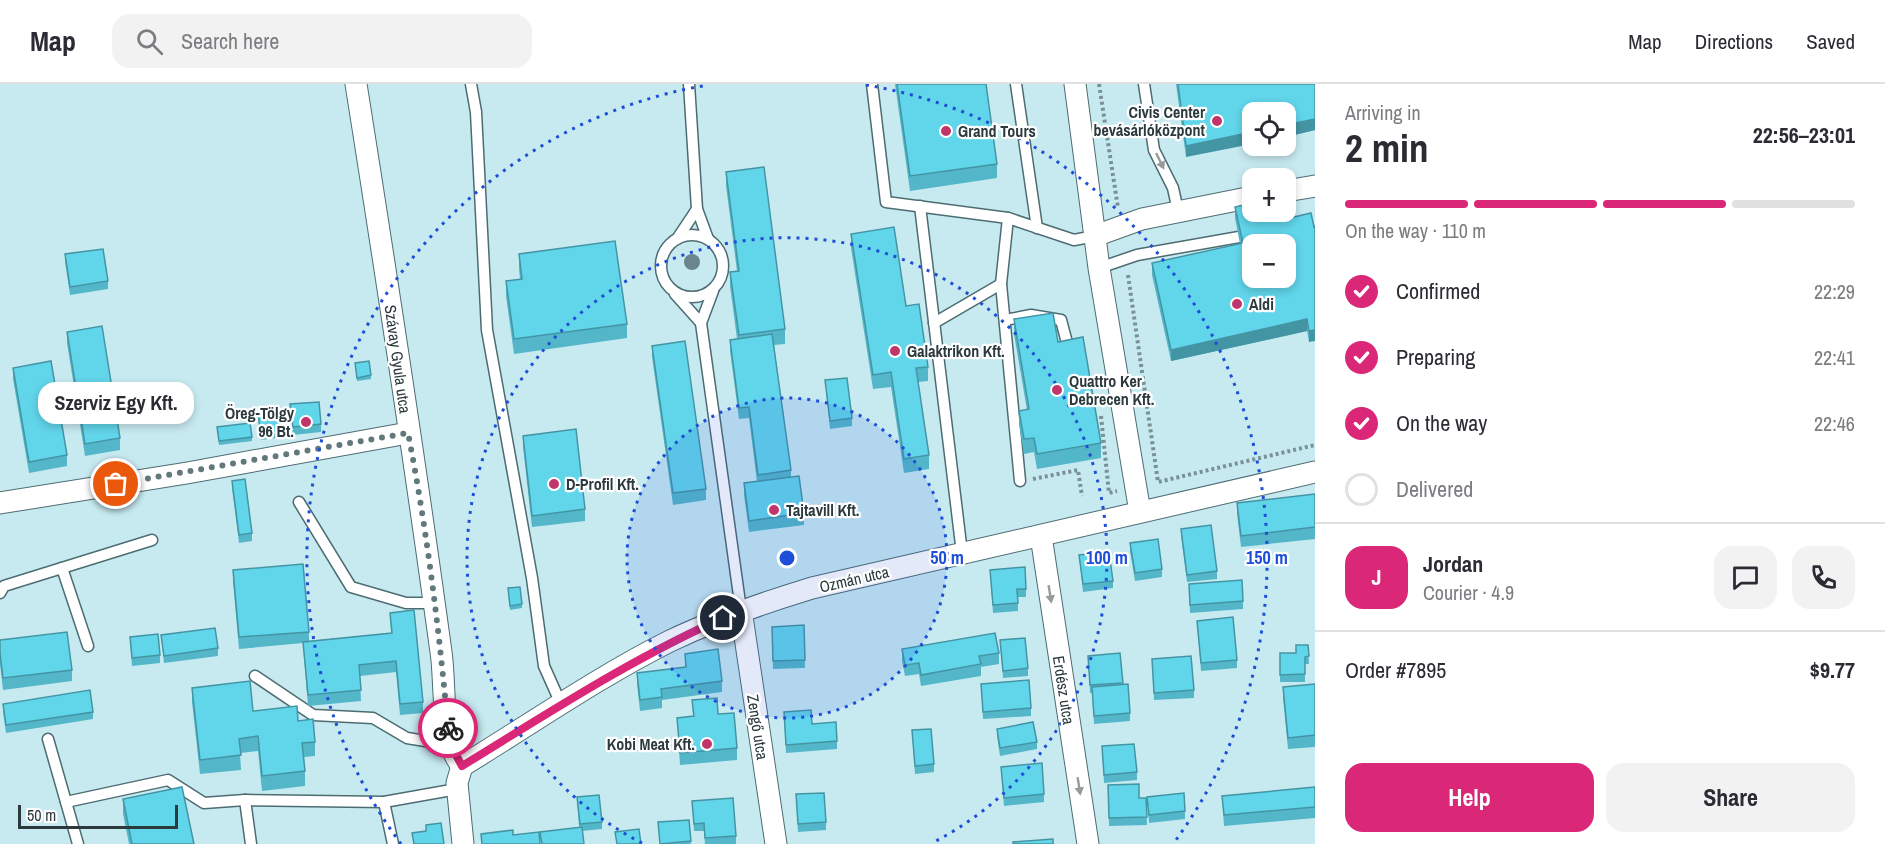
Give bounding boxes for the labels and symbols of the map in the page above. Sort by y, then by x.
place label: Civis Center bevásárlóközpont [1093,101,1206,141]
marker: Civis Center bevásárlóközpont [1210,114,1224,128]
place label: Grand Tours [958,120,1036,142]
marker: Grand Tours [939,124,953,138]
one-way arrow [1155,153,1165,170]
place label: Aldi [1249,293,1274,315]
marker: Aldi [1230,297,1244,311]
street label: Szávay Gyula utca [379,303,417,415]
place label: Galaktrikon Kft. [907,340,1005,362]
marker: Galaktrikon Kft. [888,344,902,358]
place label: Quattro Ker Debrecen Kft. [1069,370,1154,410]
callout: Szerviz Egy Kft. [38,382,194,424]
marker: Quattro Ker Debrecen Kft. [1050,383,1064,397]
place label: Öreg-Tölgy 96 Bt. [225,402,295,442]
marker: Öreg-Tölgy 96 Bt. [299,415,313,429]
pin [90,458,141,509]
place label: D-Profil Kft. [566,473,639,495]
marker: D-Profil Kft. [547,477,561,491]
place label: Tajtavill Kft. [786,499,859,521]
marker: Tajtavill Kft. [767,503,781,517]
text: 50 m [930,545,964,570]
text: 100 m [1086,545,1128,570]
text: 150 m [1246,545,1288,570]
centre of rings [777,548,797,568]
street label: Ozmán utca [817,560,892,598]
one-way arrow [1046,584,1055,603]
pin [697,592,748,643]
street label: Erdész utca [1048,654,1080,727]
street label: Zengő utca [742,693,774,762]
courier [418,698,478,758]
place label: Kobi Meat Kft. [607,733,695,755]
marker: Kobi Meat Kft. [700,737,714,751]
one-way arrow [1074,777,1083,796]
scale bar [18,802,178,830]

